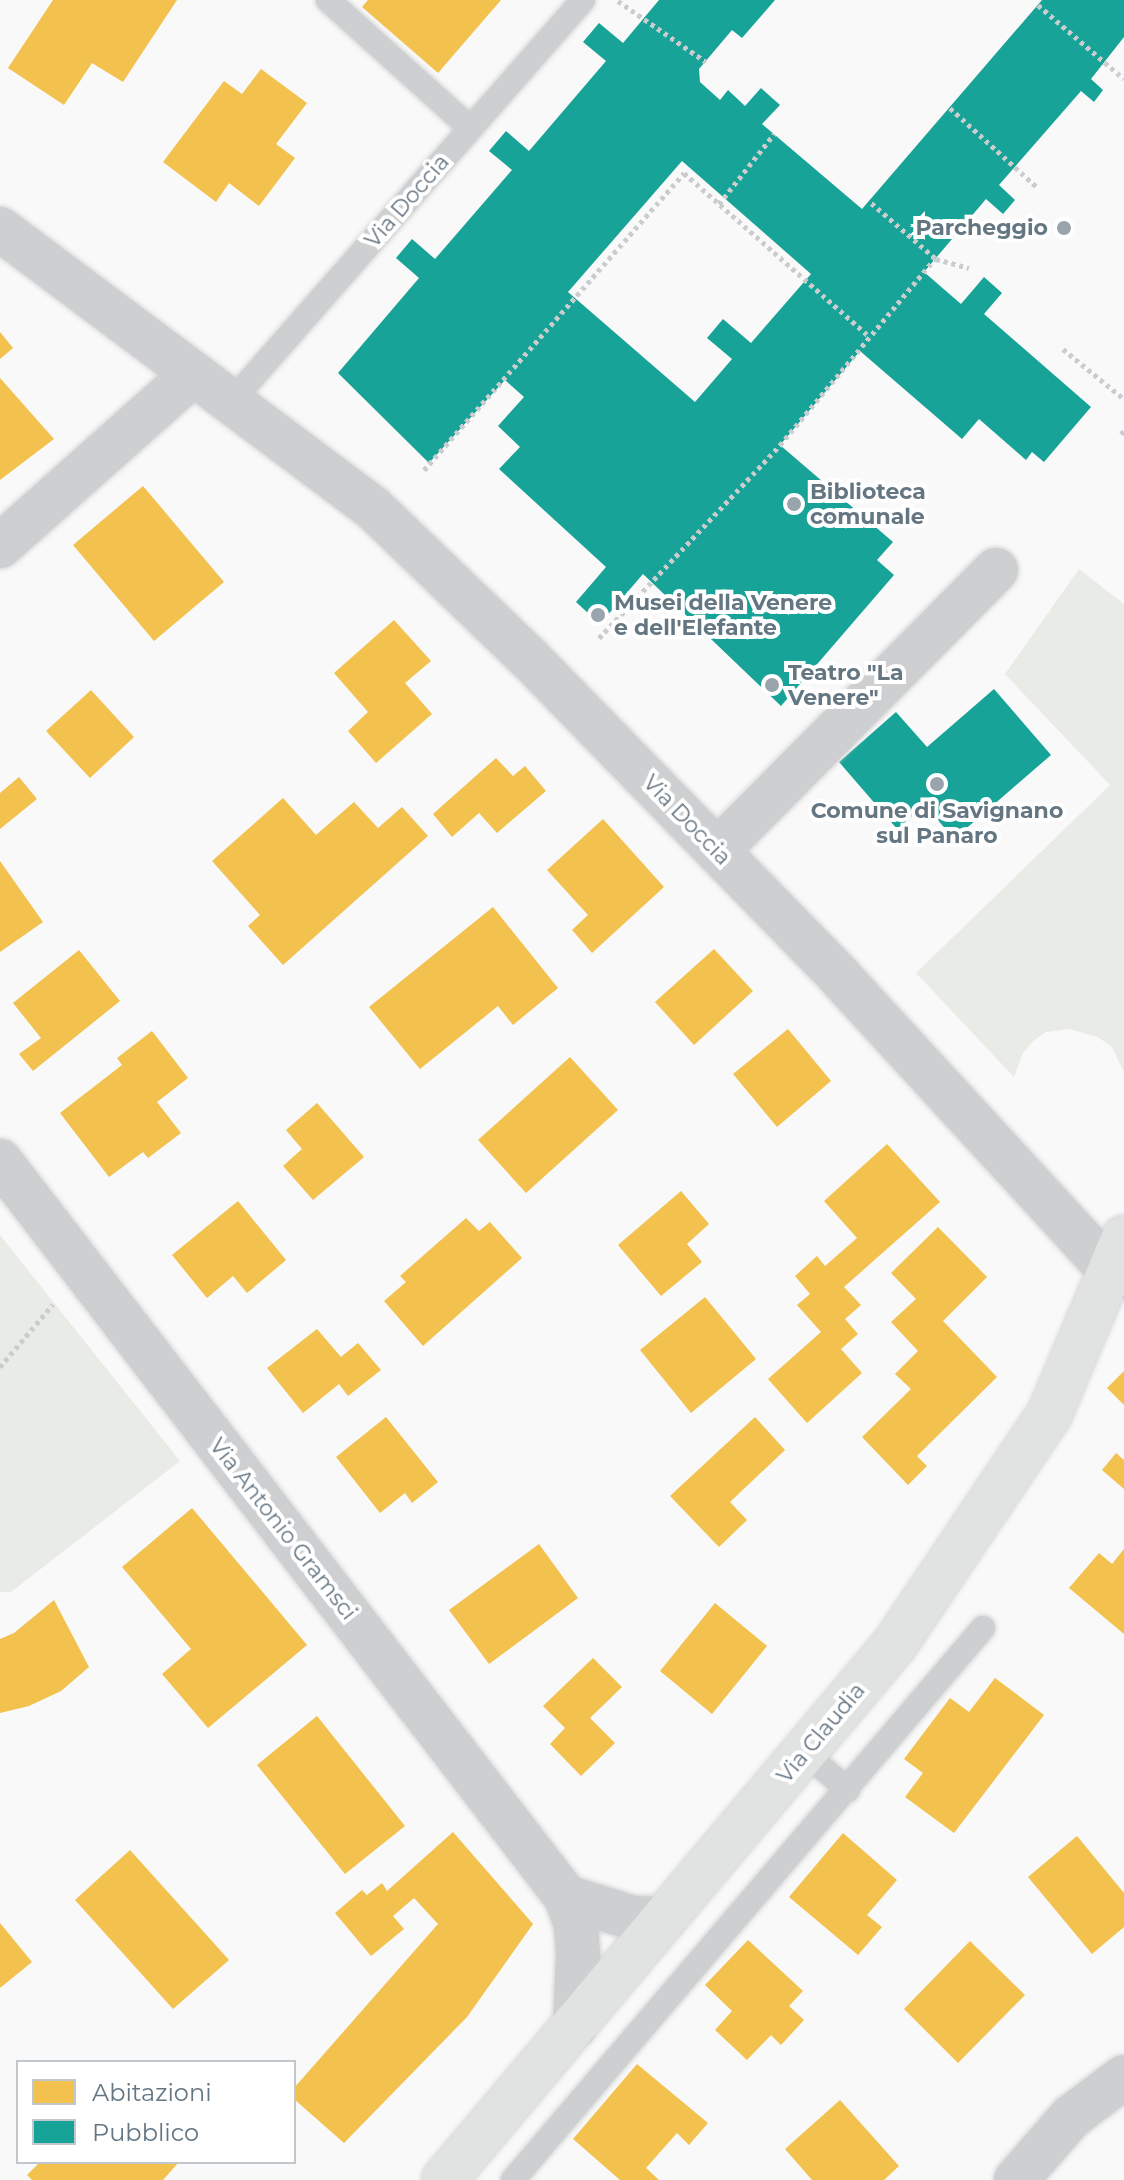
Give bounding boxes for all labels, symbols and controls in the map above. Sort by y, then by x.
street label: Via Doccia [359,149,455,253]
place label: Parcheggio [915,215,1048,241]
marker: Parcheggio [1055,219,1073,237]
place label: Biblioteca comunale [810,478,926,530]
marker: Biblioteca comunale [785,495,803,513]
place label: Musei della Venere e dell'Elefante [614,589,832,640]
marker: Musei della Venere e dell'Elefante [589,606,607,624]
place label: Teatro "La Venere" [788,659,904,710]
marker: Teatro "La Venere" [763,676,781,694]
street label: Via Doccia [638,770,736,870]
marker: Comune di Savignano sul Panaro [928,775,946,793]
place label: Comune di Savignano sul Panaro [811,797,1063,848]
street label: Via Antonio Gramsci [204,1433,362,1625]
street label: Via Claudia [771,1678,871,1788]
legend [16,2060,296,2164]
text: Abitazioni [92,2078,212,2107]
text: Pubblico [92,2118,199,2147]

